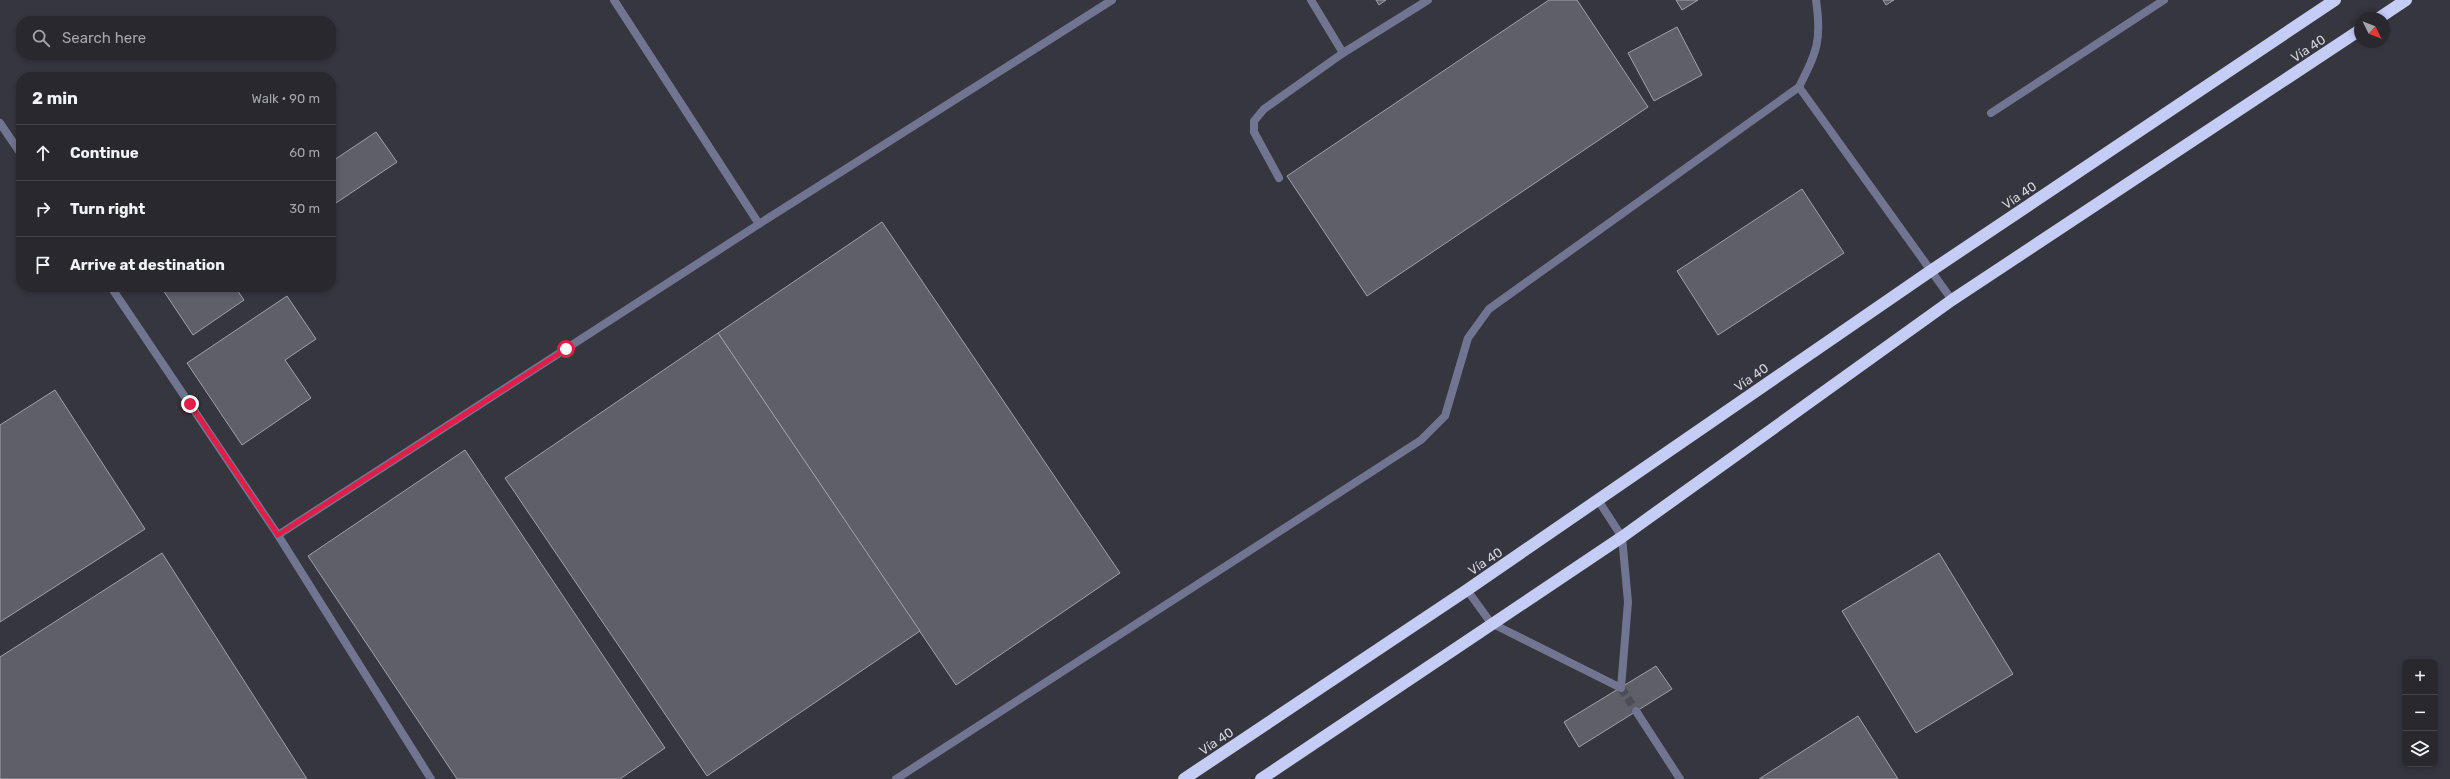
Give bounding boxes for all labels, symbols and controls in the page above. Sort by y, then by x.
north arrow [2354,12,2390,48]
search box [16,16,336,60]
icon: search [30,27,52,49]
text: Search here [62,29,146,47]
street label: Vía 40 [2288,32,2328,65]
text: 2 min [32,88,78,108]
text: Walk · 90 m [252,91,320,106]
icon: ahead [32,142,54,164]
text: Continue [70,144,139,162]
text: 60 m [289,145,320,160]
street label: Vía 40 [1999,178,2039,212]
icon: right [32,198,54,220]
text: Turn right [70,200,145,218]
text: 30 m [289,201,320,216]
icon: arrive [32,254,54,276]
text: Arrive at destination [70,256,225,274]
route start [557,340,575,358]
street label: Vía 40 [1731,360,1771,395]
route end [181,395,199,413]
street label: Vía 40 [1465,544,1505,578]
map controls [2402,659,2438,767]
button: + [2402,659,2438,695]
button: − [2402,695,2438,731]
street label: Vía 40 [1196,724,1236,758]
button: layers [2402,731,2438,767]

